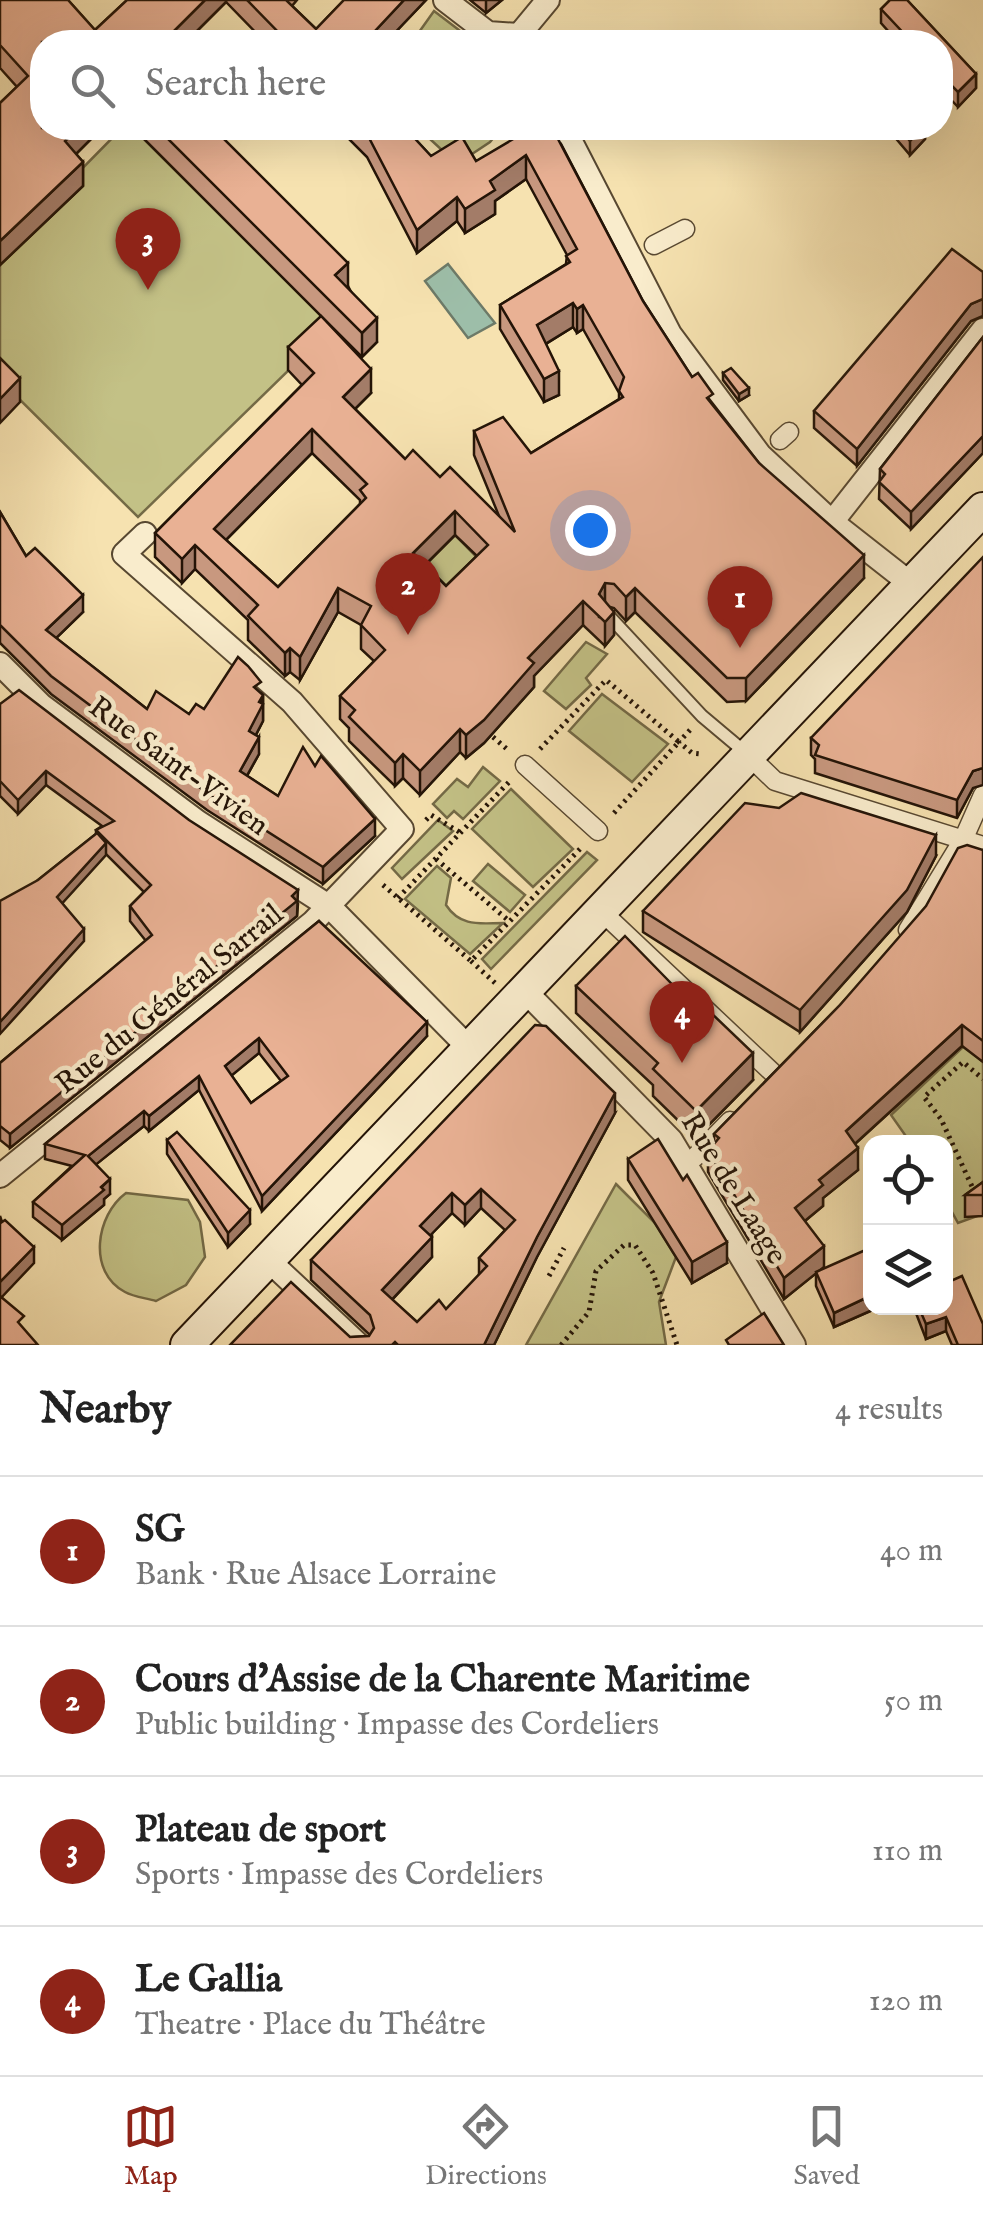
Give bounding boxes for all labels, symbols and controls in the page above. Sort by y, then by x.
search box [30,30,953,140]
icon: search [65,58,120,113]
text: Search here [145,61,326,109]
pin: 3 [116,208,180,290]
your location [565,505,616,556]
pin: 2 [376,552,440,635]
pin: 1 [708,566,772,648]
street label: Rue Saint-Vivien [80,689,276,845]
street label: Rue du Général Sarrail [48,896,292,1104]
pin: 4 [650,980,714,1063]
street label: Rue de Laage [671,1106,795,1272]
map controls [863,1135,953,1315]
button: locate [863,1135,953,1225]
button: layers [863,1225,953,1315]
text: Nearby [40,1384,171,1437]
text: 4 results [835,1390,943,1431]
text: SG [135,1507,185,1555]
text: 1 [67,1531,78,1572]
text: 40 m [880,1531,943,1572]
text: Bank · Rue Alsace Lorraine [135,1555,496,1596]
text: Cours d'Assise de la Charente Maritime [135,1657,750,1705]
text: 2 [65,1681,80,1722]
text: 50 m [884,1681,943,1722]
text: Public building · Impasse des Cordeliers [135,1705,659,1746]
text: Plateau de sport [135,1807,386,1855]
text: 3 [67,1831,78,1872]
text: 110 m [872,1831,943,1872]
text: Sports · Impasse des Cordeliers [135,1855,543,1896]
text: Le Gallia [135,1957,282,2005]
text: 4 [65,1981,80,2022]
text: 120 m [869,1981,943,2022]
text: Theatre · Place du Théâtre [135,2005,486,2046]
tab: Map [123,2099,178,2194]
tab: Directions [425,2099,547,2194]
tab: Saved [793,2099,860,2194]

